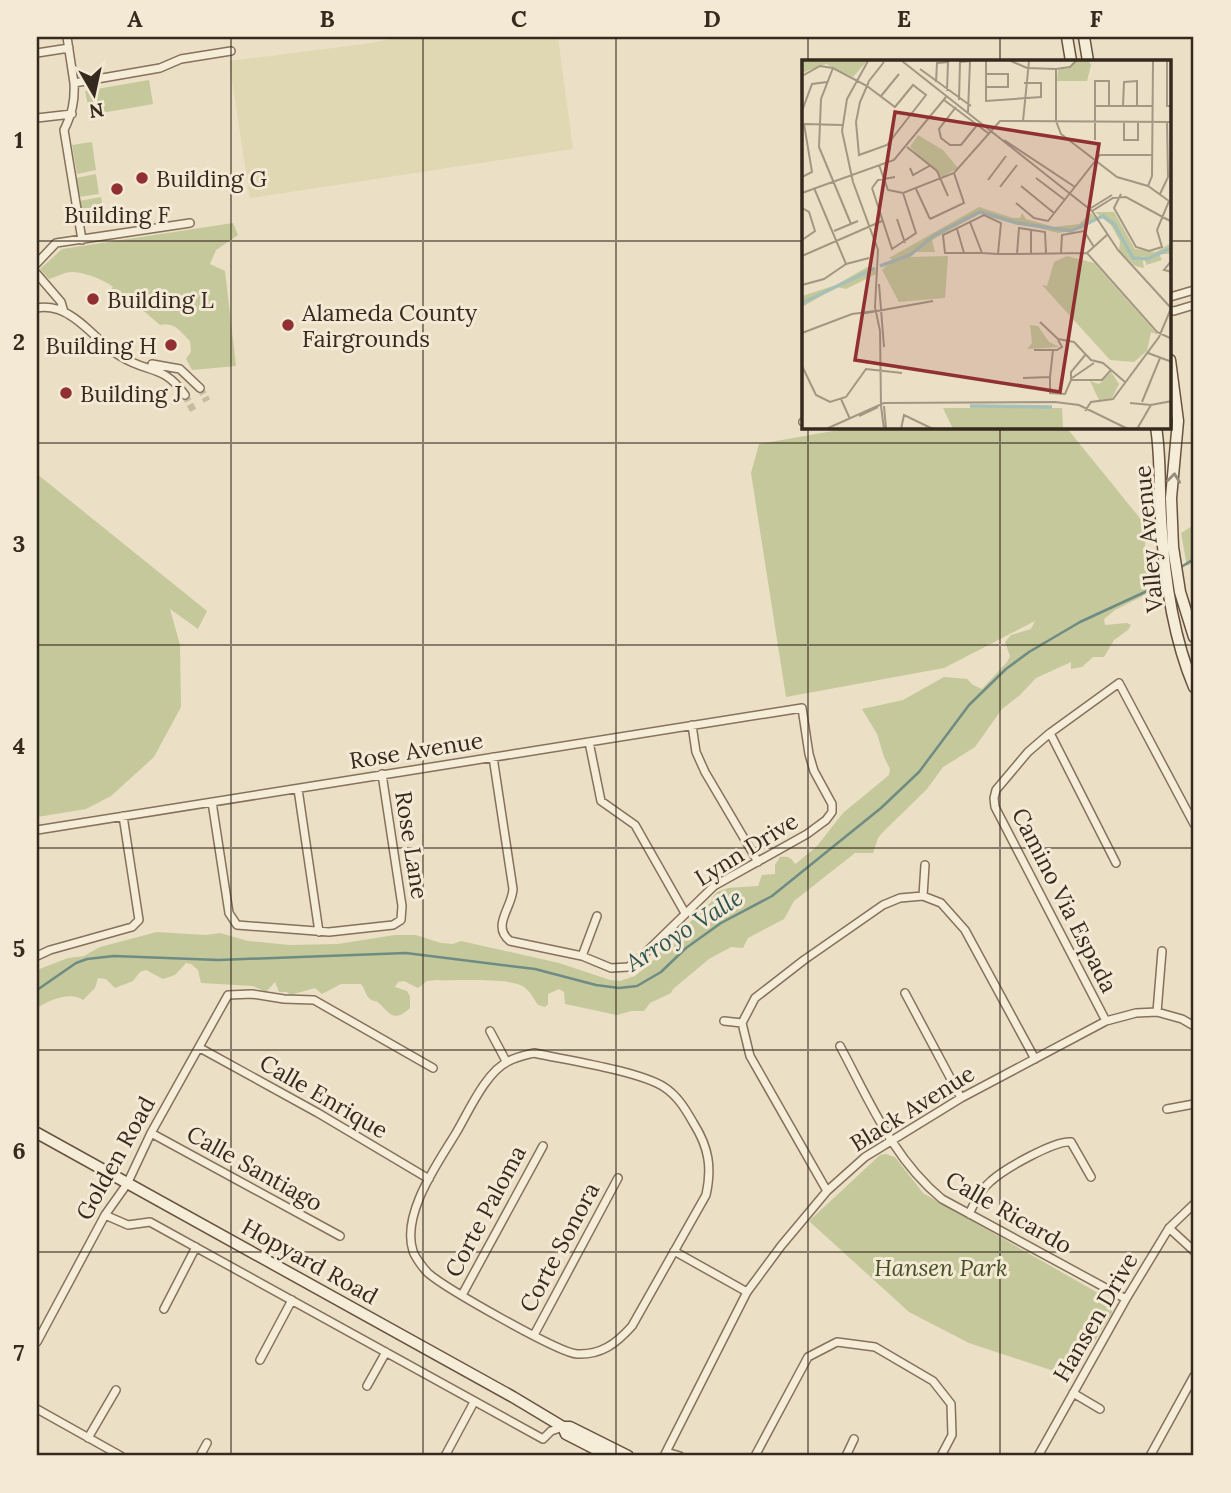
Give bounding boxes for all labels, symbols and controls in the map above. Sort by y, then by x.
text: A [127,4,143,33]
text: B [319,4,335,33]
text: C [511,4,527,33]
text: D [703,4,721,33]
text: E [897,4,911,33]
text: F [1089,4,1103,33]
north arrow [60,60,130,130]
inset map [802,60,1172,429]
text: N [87,98,106,124]
text: 1 [14,125,24,154]
place label: Building G [156,164,268,193]
marker: Building G [134,170,150,186]
marker: Building F [109,181,125,197]
place label: Building F [64,200,170,229]
place label: Building L [107,285,214,314]
marker: Building L [85,291,101,307]
place label: Alameda County Fairgrounds [301,298,478,353]
marker: Alameda County Fairgrounds [280,317,296,333]
text: 2 [13,327,25,356]
place label: Building H [46,331,157,360]
marker: Building H [163,337,179,353]
place label: Building J [80,379,182,408]
marker: Building J [58,385,74,401]
street label: Valley Avenue [1127,464,1169,615]
one-way arrow [1166,473,1181,484]
text: 3 [13,529,25,558]
street label: Rose Avenue [347,725,485,775]
text: 4 [13,731,25,760]
street label: Rose Lane [389,789,435,901]
street label: Camino Via Espada [1006,803,1124,997]
street label: Lynn Drive [689,806,803,892]
water label: Arroyo Valle [619,882,748,979]
text: 5 [13,934,25,963]
street label: Calle Enrique [255,1048,393,1144]
street label: Black Avenue [845,1058,979,1158]
street label: Golden Road [69,1091,161,1225]
street label: Calle Santiago [182,1119,328,1217]
text: 6 [12,1136,26,1165]
street label: Corte Paloma [438,1140,532,1282]
street label: Calle Ricardo [941,1164,1077,1260]
street label: Corte Sonora [513,1177,605,1317]
street label: Hopyard Road [237,1212,383,1311]
street label: Hansen Drive [1046,1247,1144,1387]
park label: Hansen Park [874,1253,1008,1282]
text: 7 [14,1338,25,1367]

